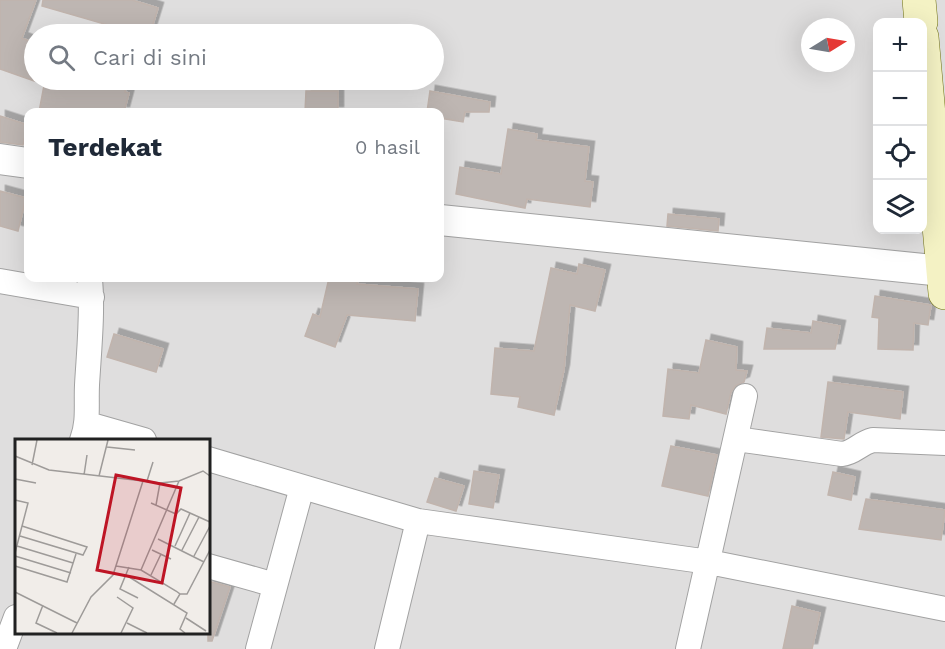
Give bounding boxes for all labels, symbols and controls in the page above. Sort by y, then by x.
north arrow [801,18,855,72]
map controls [873,18,927,234]
button: + [873,18,927,72]
search box [24,24,444,90]
icon: search [45,41,78,74]
text: Cari di sini [93,45,207,70]
button: − [873,72,927,126]
button: locate [873,126,927,180]
text: Terdekat [48,132,162,162]
text: 0 hasil [355,135,420,159]
button: layers [873,180,927,234]
inset map [15,439,210,634]

